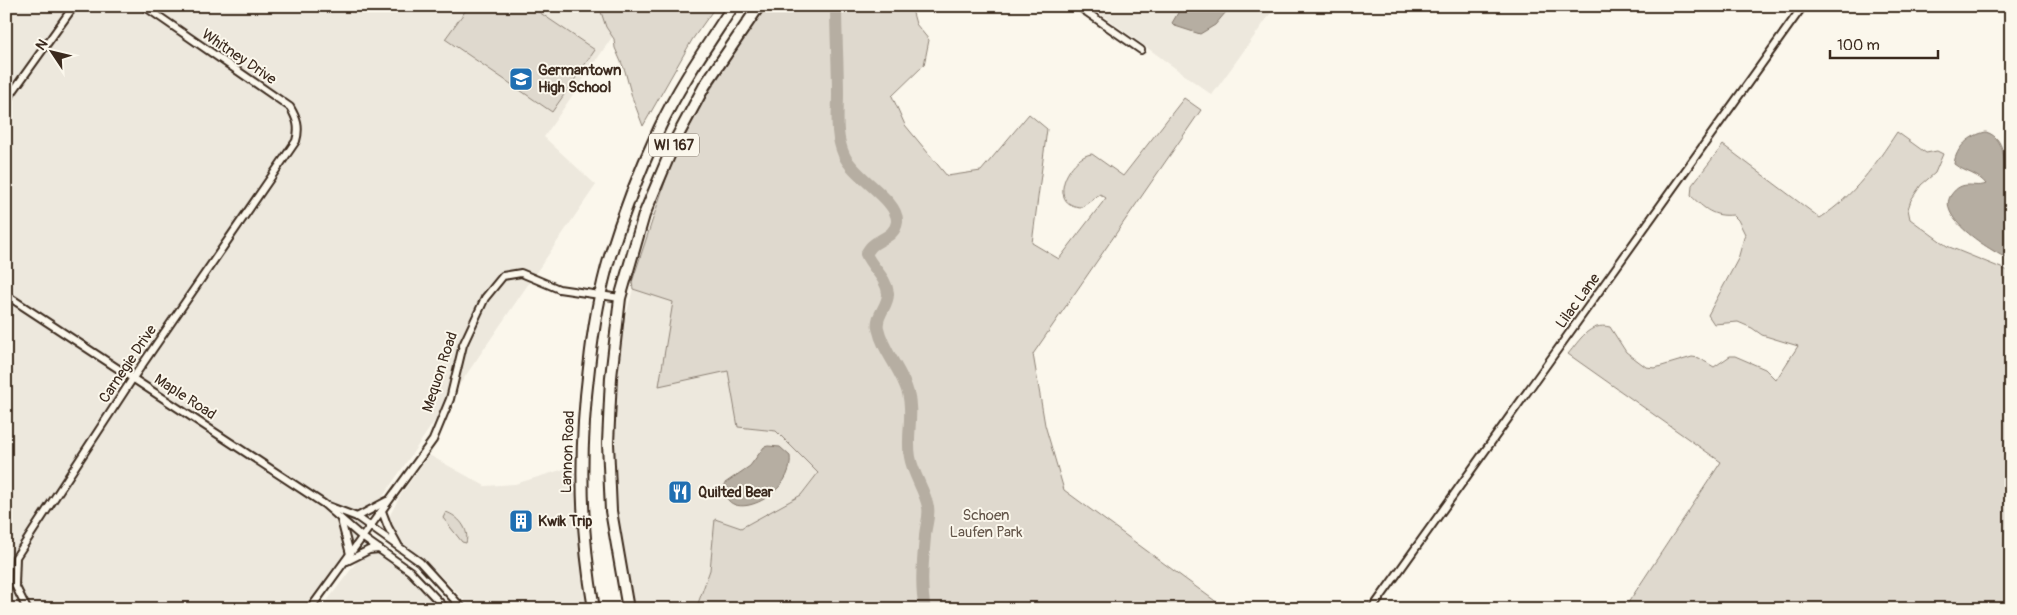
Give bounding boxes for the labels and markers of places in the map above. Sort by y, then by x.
place label: Germantown High School [538,61,622,97]
school or university icon: Germantown High School [508,66,534,92]
restaurant icon: Quilted Bear [667,479,693,505]
place label: Quilted Bear [698,483,774,502]
building icon: Kwik Trip [508,508,534,534]
place label: Kwik Trip [538,512,592,531]

